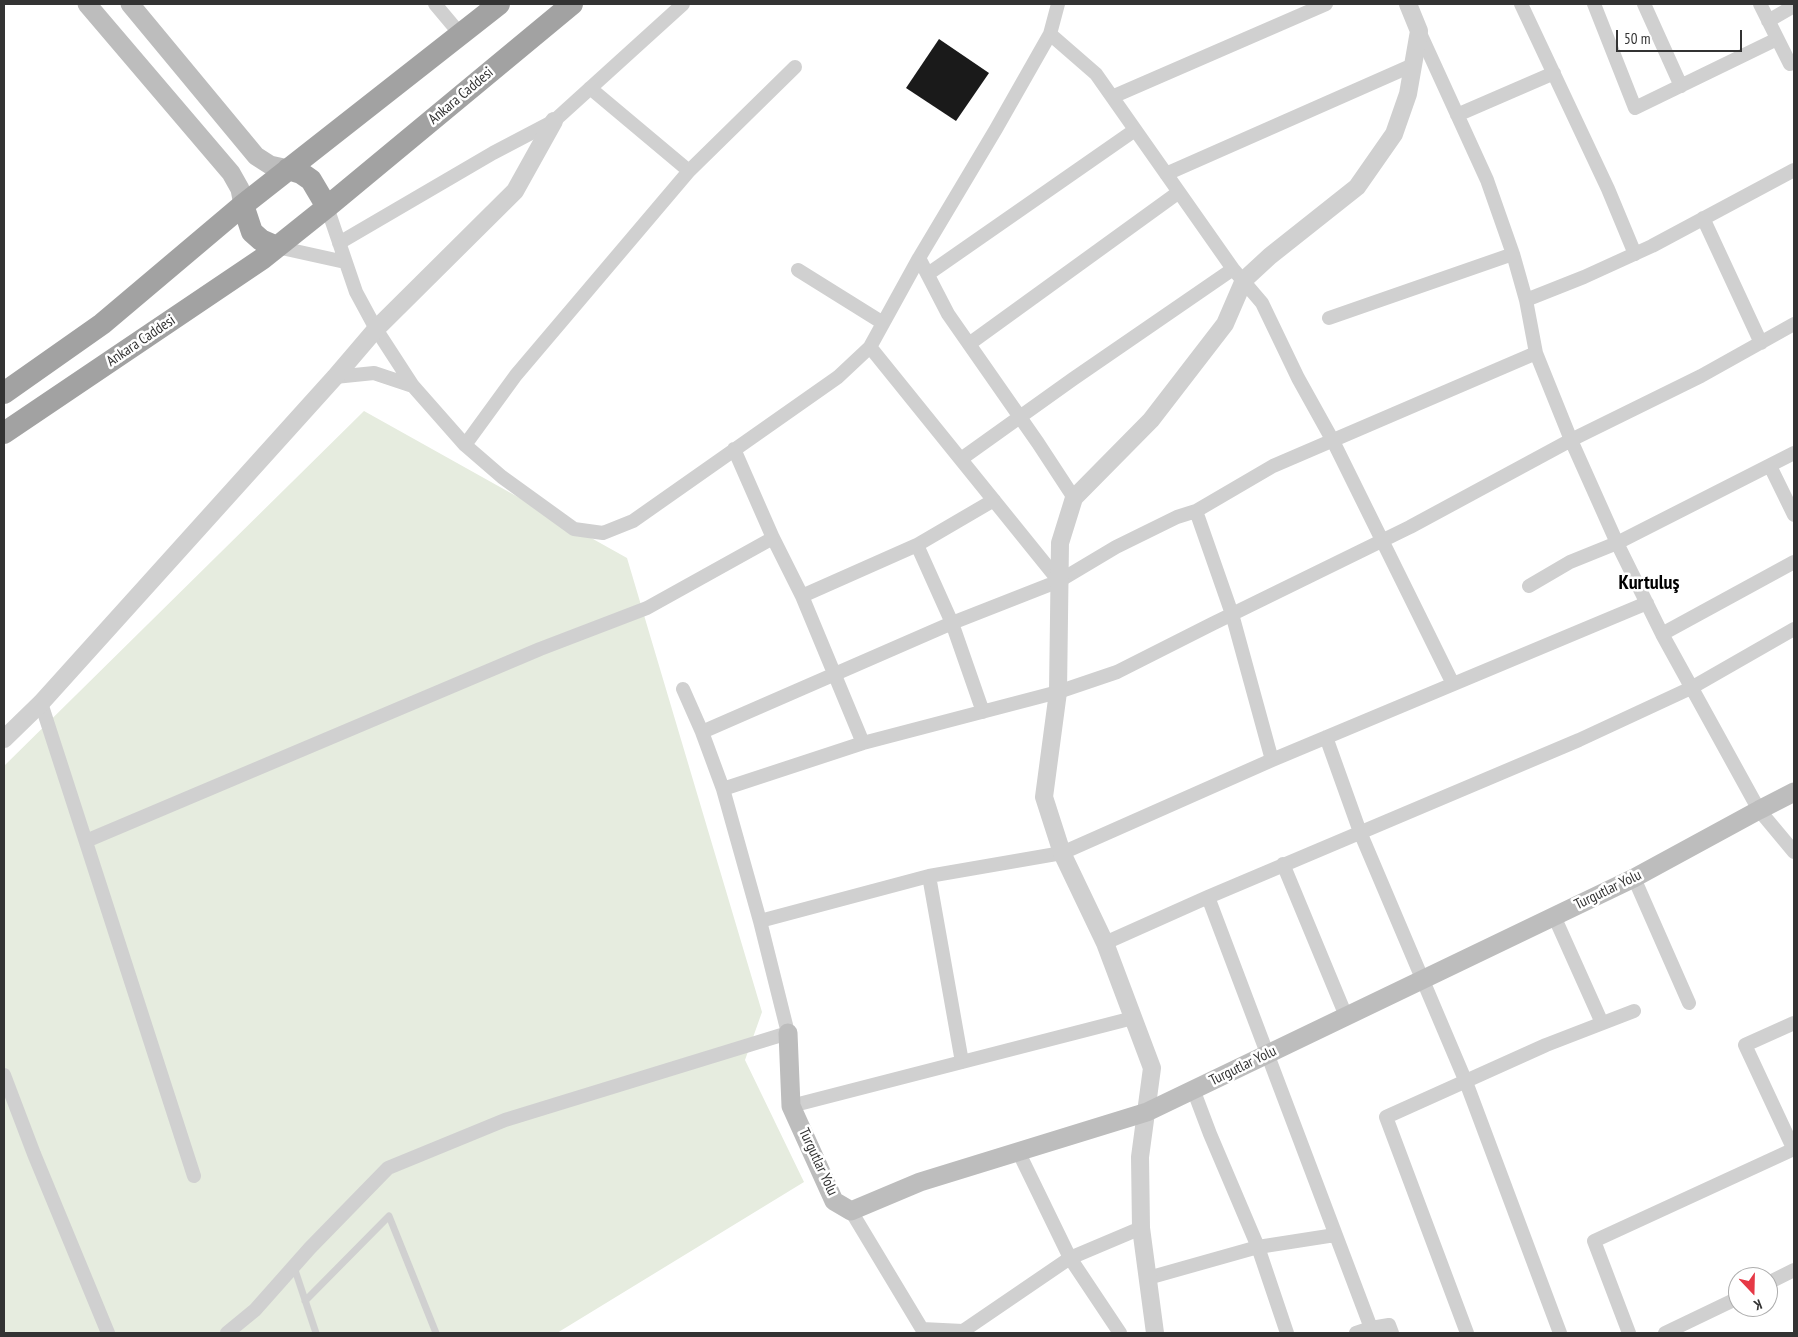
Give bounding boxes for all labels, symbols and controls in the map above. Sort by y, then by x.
scale bar [1618,20,1744,52]
text: 50 m [1624,29,1650,48]
street label: Ankara Caddesi [425,64,497,128]
street label: Ankara Caddesi [103,311,179,371]
district label: Kurtuluş [1619,571,1679,595]
street label: Turgutlar Yolu [1572,866,1644,914]
street label: Turgutlar Yolu [1207,1042,1279,1090]
street label: Turgutlar Yolu [795,1125,841,1199]
north arrow [1728,1267,1778,1317]
text: K [1751,1295,1765,1315]

